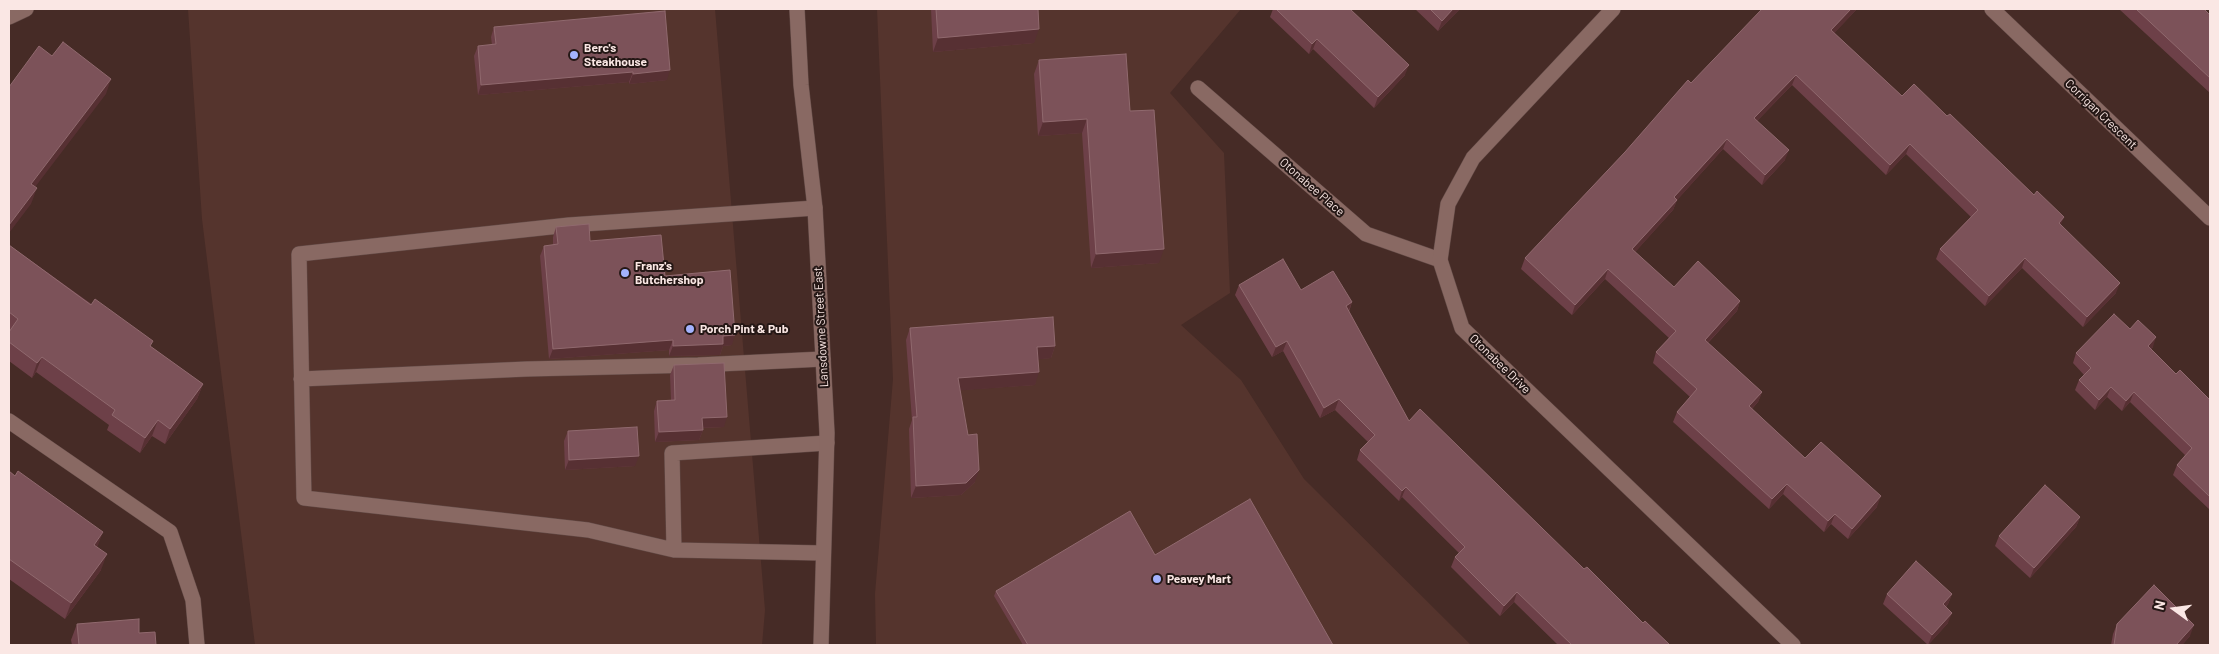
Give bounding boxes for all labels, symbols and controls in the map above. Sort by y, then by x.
place label: Berc's Steakhouse [584,41,647,69]
marker: Berc's Steakhouse [568,49,580,61]
street label: Corrigan Crescent [2062,76,2140,152]
street label: Otonabee Place [1277,155,1347,219]
place label: Franz's Butchershop [635,259,703,287]
street label: Lansdowne Street East [811,266,831,388]
marker: Franz's Butchershop [619,267,631,279]
place label: Porch Pint & Pub [700,322,788,336]
marker: Porch Pint & Pub [684,323,696,335]
street label: Otonabee Drive [1467,331,1533,397]
place label: Peavey Mart [1167,572,1231,586]
marker: Peavey Mart [1151,573,1163,585]
north arrow [2149,584,2199,634]
text: N [2150,599,2168,612]

